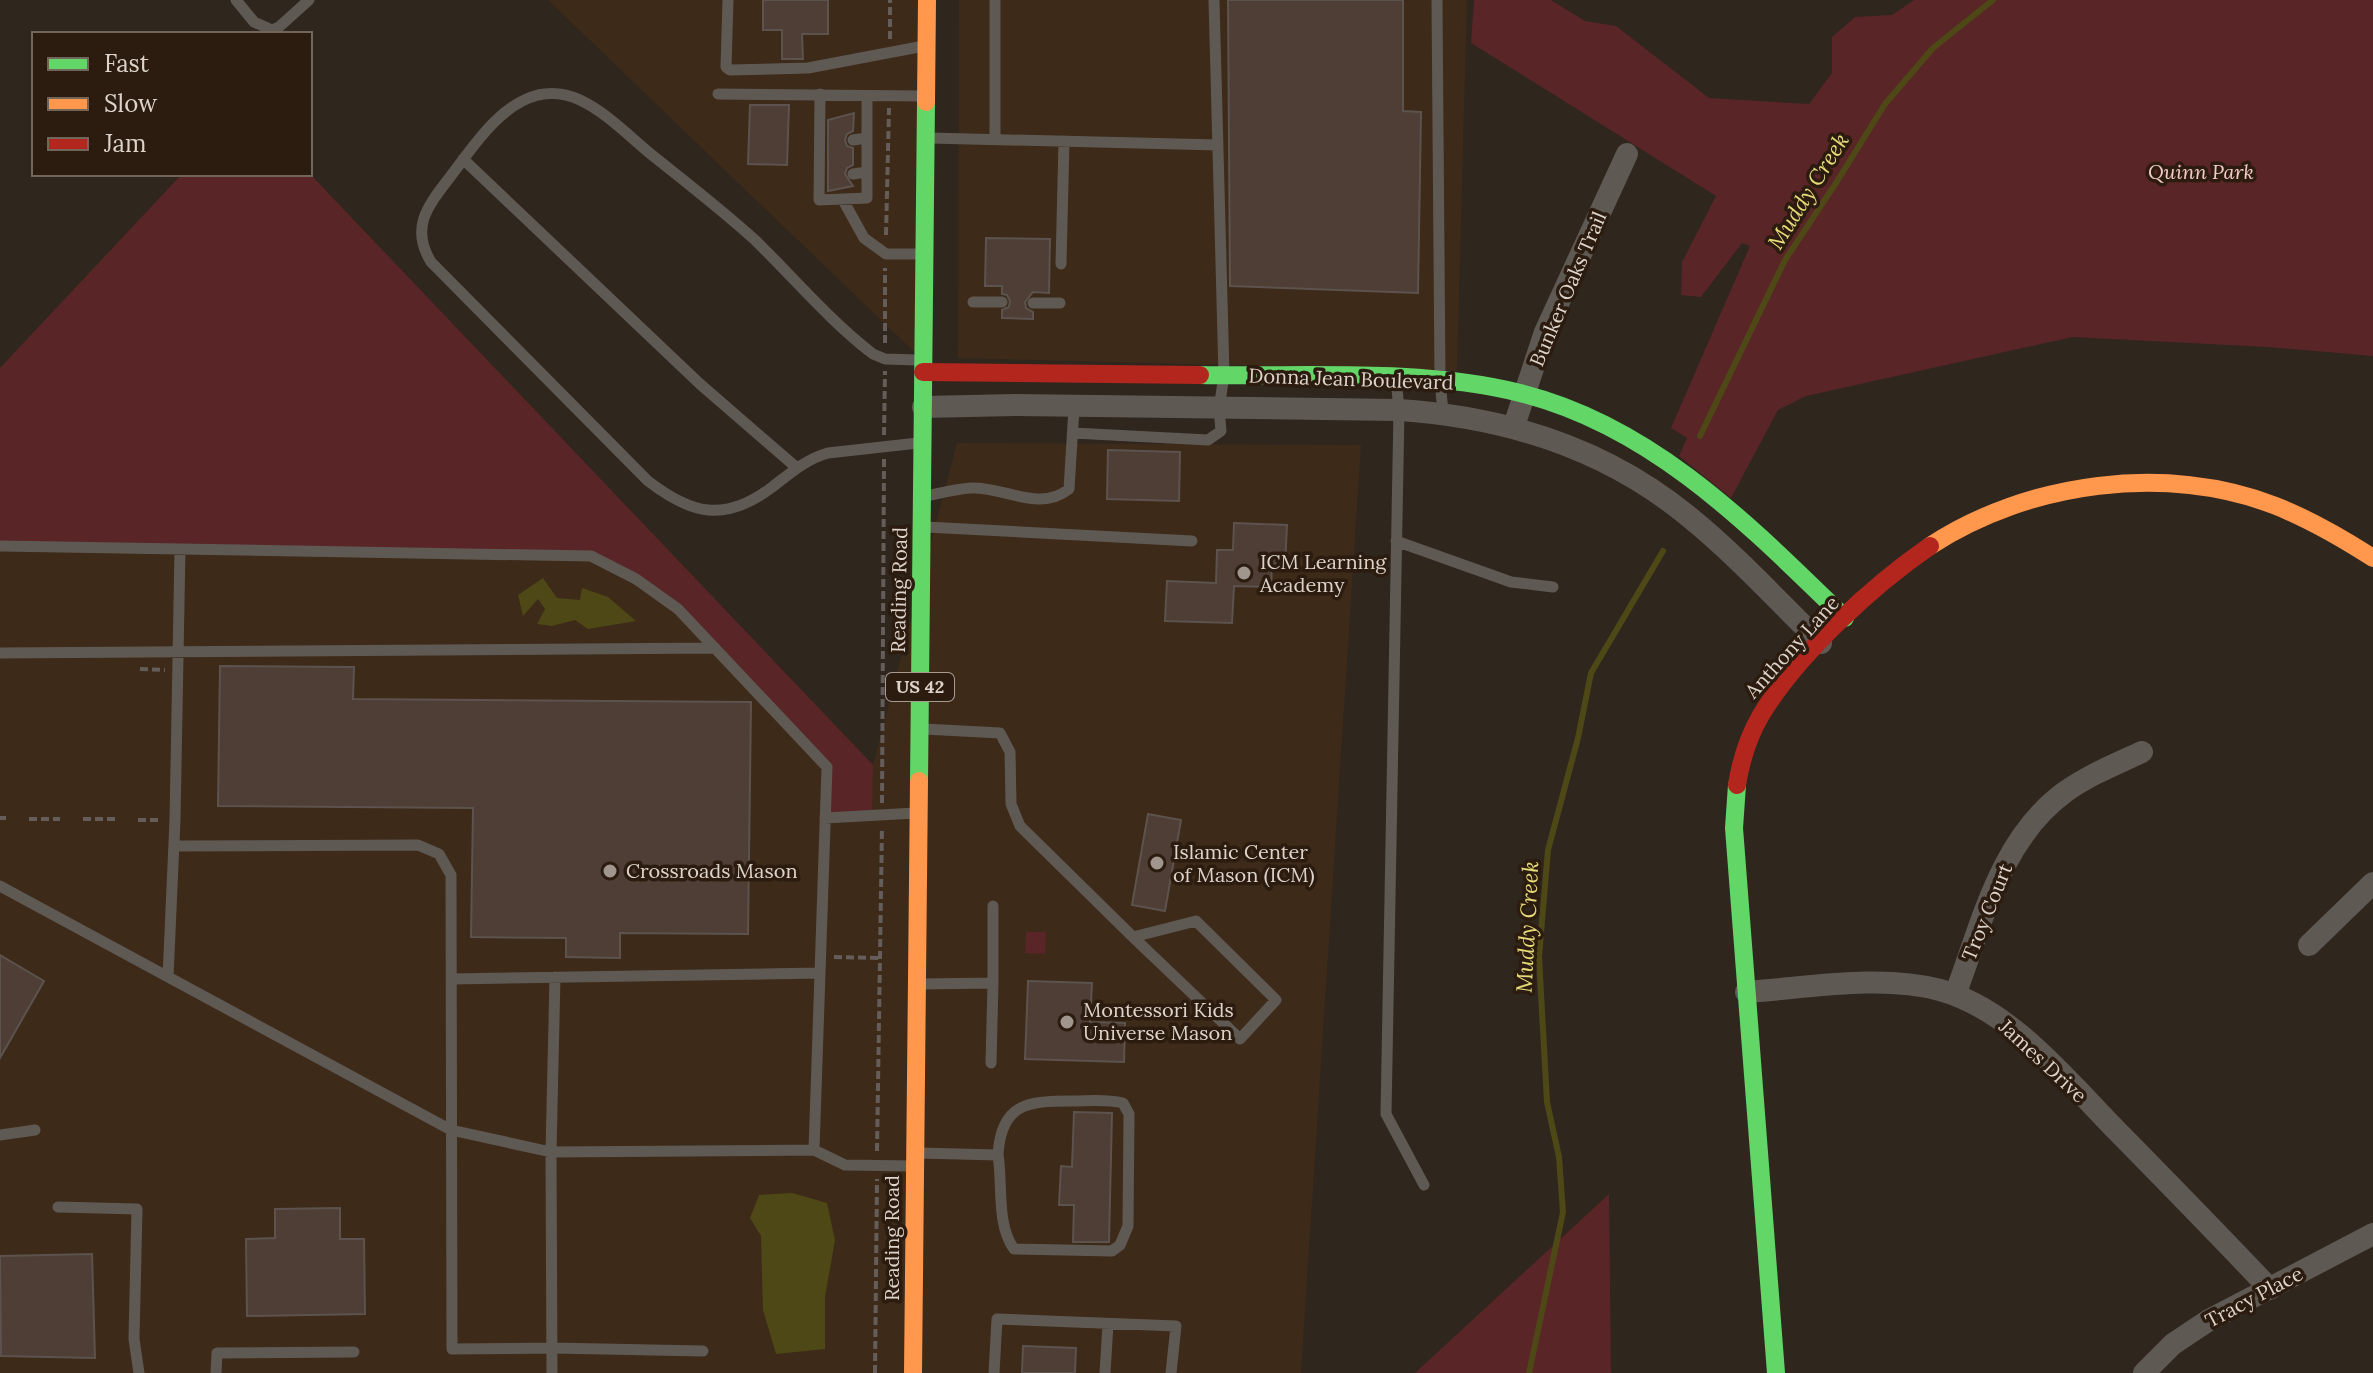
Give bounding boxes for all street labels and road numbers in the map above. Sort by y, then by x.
street label: Bunker Oaks Trail [1524,208,1611,370]
street label: Donna Jean Boulevard [1248,362,1454,395]
street label: Reading Road [885,527,912,653]
street label: Anthony Lane [1739,590,1844,704]
road number: US 42 [886,673,954,701]
street label: Troy Court [1956,859,2017,964]
street label: James Drive [1994,1013,2092,1108]
street label: Reading Road [879,1175,904,1301]
street label: Tracy Place [2201,1260,2307,1333]

